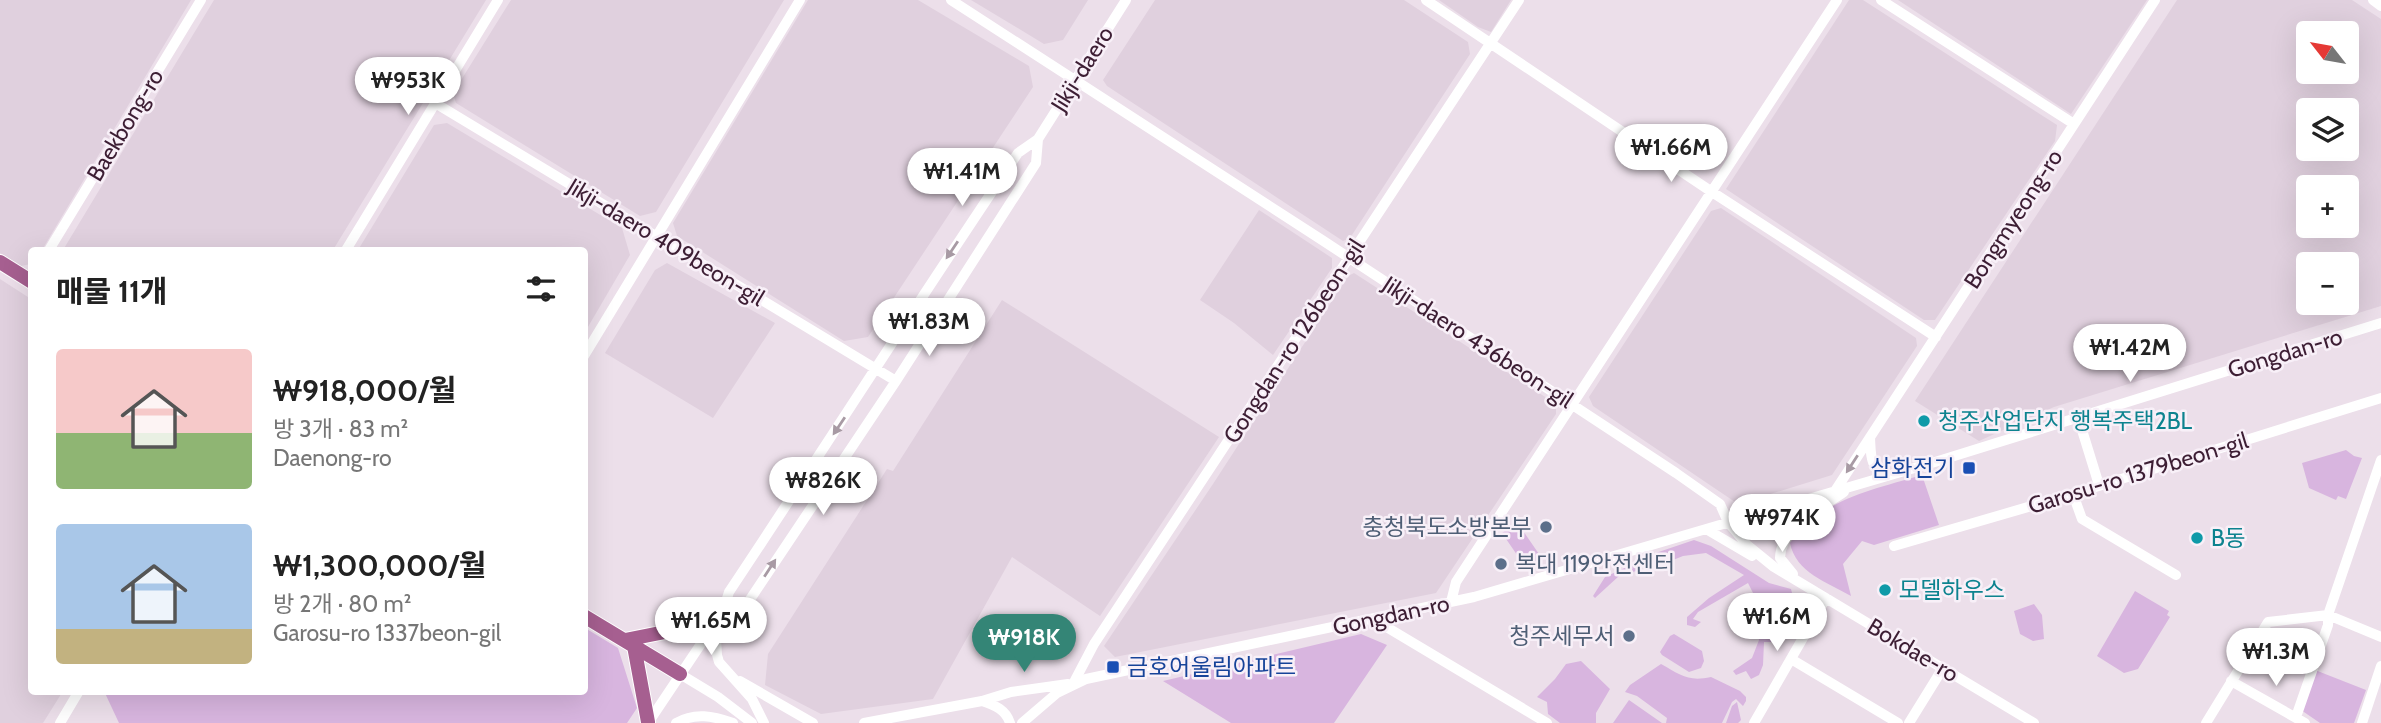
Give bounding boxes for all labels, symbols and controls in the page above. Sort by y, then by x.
street label: Jikji-daero [1044,21,1119,118]
north arrow [2296,21,2359,84]
map controls [2296,21,2359,315]
pin: ₩953K [359,58,457,117]
street label: Baekbong-ro [81,64,169,186]
text: ₩953K [371,66,445,94]
button: layers [2296,98,2359,161]
pin: ₩1.66M [1614,124,1728,184]
text: ₩1.66M [1631,133,1711,161]
street label: Bongmyeong-ro [1958,144,2068,294]
pin: ₩1.41M [905,148,1019,208]
text: ₩1.41M [923,157,1001,185]
street label: Jikji-daero 409beon-gil [561,172,770,312]
button: + [2296,175,2359,238]
street label: Gongdan-ro 126beon-gil [1217,233,1371,448]
one-way arrow [946,240,959,260]
button: − [2296,252,2359,315]
street label: Jikji-daero 436beon-gil [1377,269,1579,414]
icon: filters [522,270,560,308]
text: 매물 11개 [56,273,168,310]
pin: ₩1.83M [872,298,986,358]
text: ₩1.83M [888,307,970,335]
street label: Gongdan-ro [2224,322,2346,384]
pin: ₩1.42M [2073,324,2187,384]
text: ₩1.42M [2089,333,2171,361]
text: ₩918,000/월 [273,372,456,409]
icon: home [112,377,196,461]
place label: 청주산업단지 행복주택2BL [1938,407,2193,435]
marker: 청주산업단지 행복주택2BL [1916,413,1932,429]
text: 방 3개 · 83 m² [273,415,408,443]
one-way arrow [832,416,845,436]
street label: Garosu-ro 1379beon-gil [2024,426,2252,520]
text: Daenong-ro [273,444,392,472]
place label: 삼화전기 [1870,454,1955,482]
one-way arrow [1846,455,1859,474]
pin: ₩826K [774,458,872,517]
marker: 삼화전기 [1961,460,1977,476]
text: ₩826K [785,466,861,494]
pin: ₩974K [1733,494,1831,554]
text: ₩974K [1745,503,1819,531]
place label: 충청북도소방본부 [1363,513,1532,541]
marker: 충청북도소방본부 [1538,519,1554,535]
place label: B동 [2211,524,2246,552]
marker: B동 [2189,530,2205,546]
text: ₩1,300,000/월 [273,547,486,584]
place label: 복대 119안전센터 [1515,550,1675,578]
icon: home [112,552,196,636]
marker: 복대 119안전센터 [1493,556,1509,572]
one-way arrow [763,559,776,578]
place label: 모델하우스 [1899,576,2005,604]
marker: 모델하우스 [1877,582,1893,598]
street label: Gongdan-ro [1330,589,1452,641]
text: 방 2개 · 80 m² [273,590,411,618]
pin: ₩1.6M [1728,594,1826,653]
pin: ₩1.65M [654,598,768,657]
text: ₩1.6M [1743,602,1811,630]
text: ₩1.65M [671,606,751,634]
street label: Bokdae-ro [1862,612,1964,688]
pin: ₩918K [975,614,1073,674]
text: Garosu-ro 1337beon-gil [273,619,501,647]
place label: 청주세무서 [1509,622,1615,650]
text: ₩918K [988,623,1060,651]
marker: 청주세무서 [1621,628,1637,644]
pin: ₩1.3M [2227,628,2325,688]
text: ₩1.3M [2242,637,2310,665]
place label: 금호어울림아파트 [1127,653,1296,681]
marker: 금호어울림아파트 [1105,659,1121,675]

